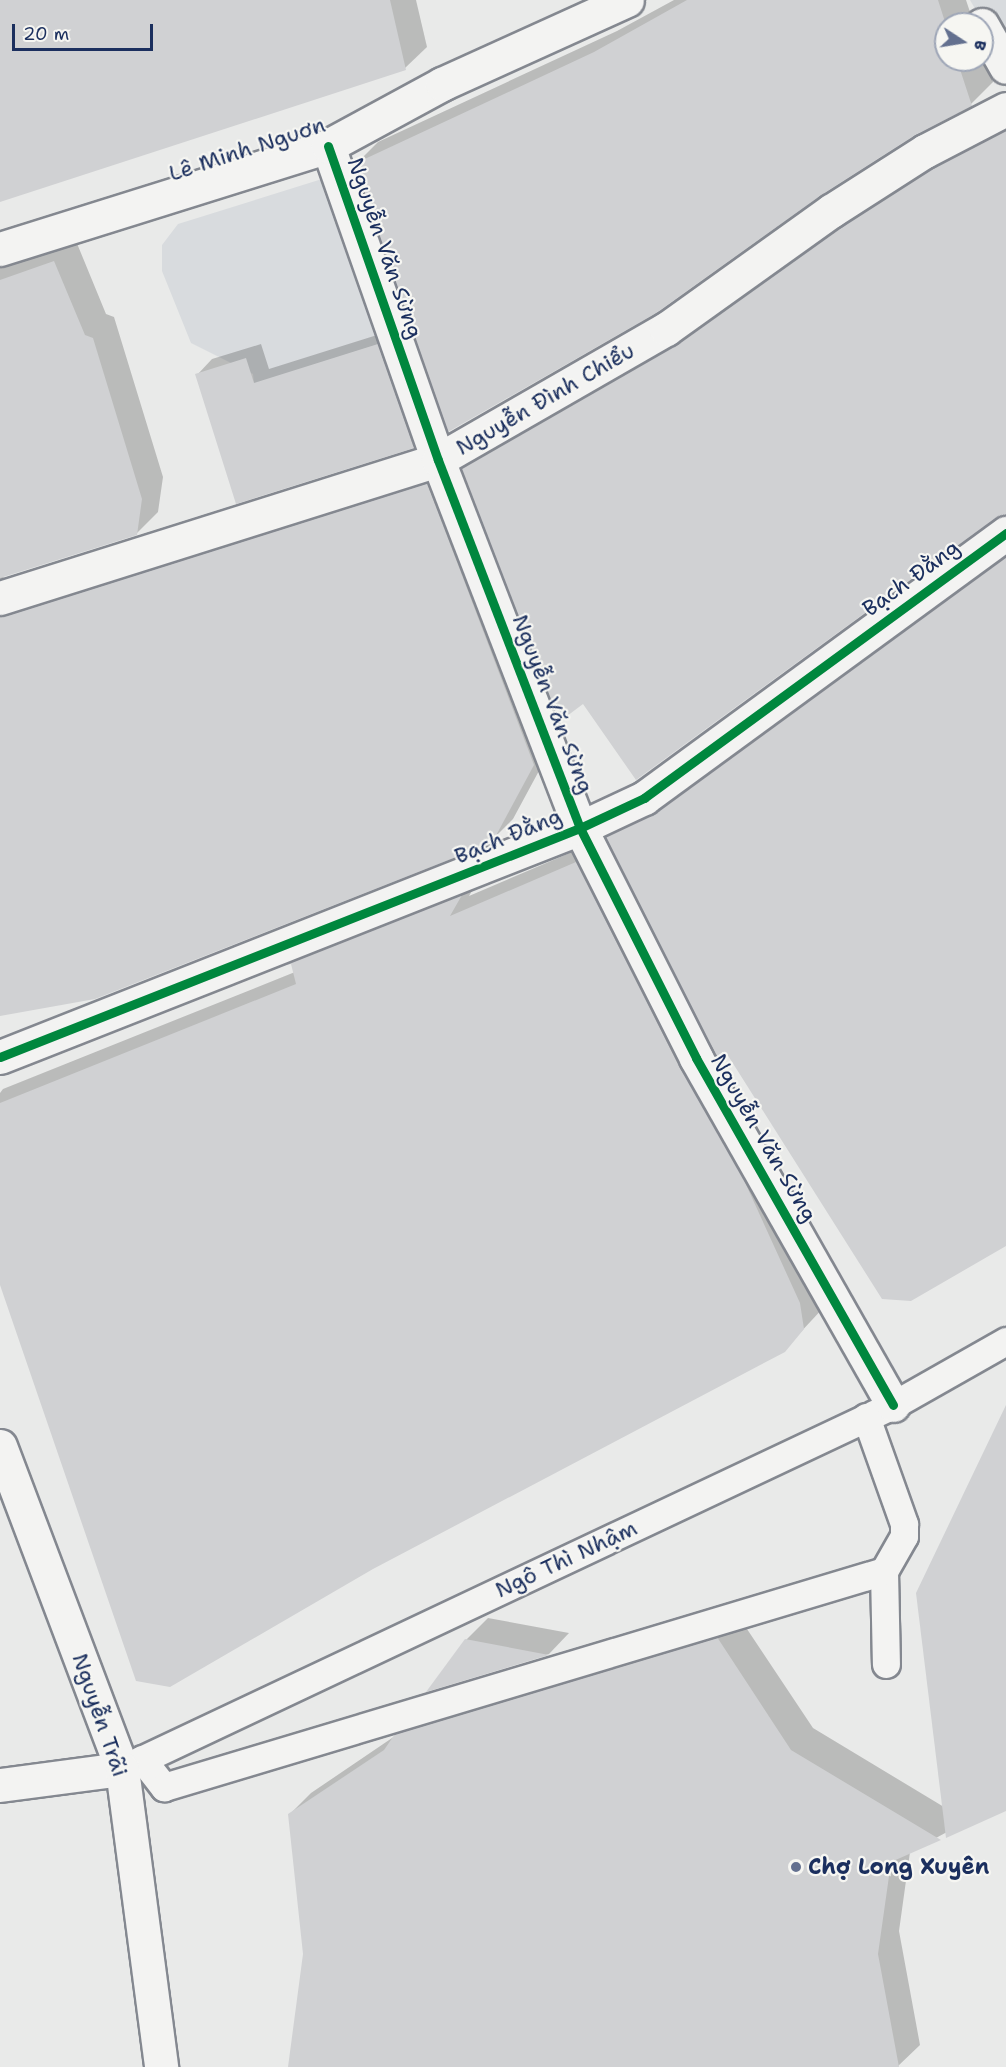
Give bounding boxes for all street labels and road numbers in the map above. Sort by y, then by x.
street label: Lê Minh Nguơn [165,111,329,187]
street label: Nguyễn Văn Sừng [342,154,428,342]
street label: Nguyễn Đình Chiểu [451,337,639,461]
street label: Bạch Đằng [857,534,965,622]
street label: Nguyễn Văn Sừng [507,611,599,797]
street label: Bạch Đằng [451,803,565,869]
street label: Nguyễn Văn Sừng [705,1049,823,1227]
street label: Ngô Thì Nhậm [491,1515,641,1603]
street label: Nguyễn Trãi [67,1650,133,1780]

